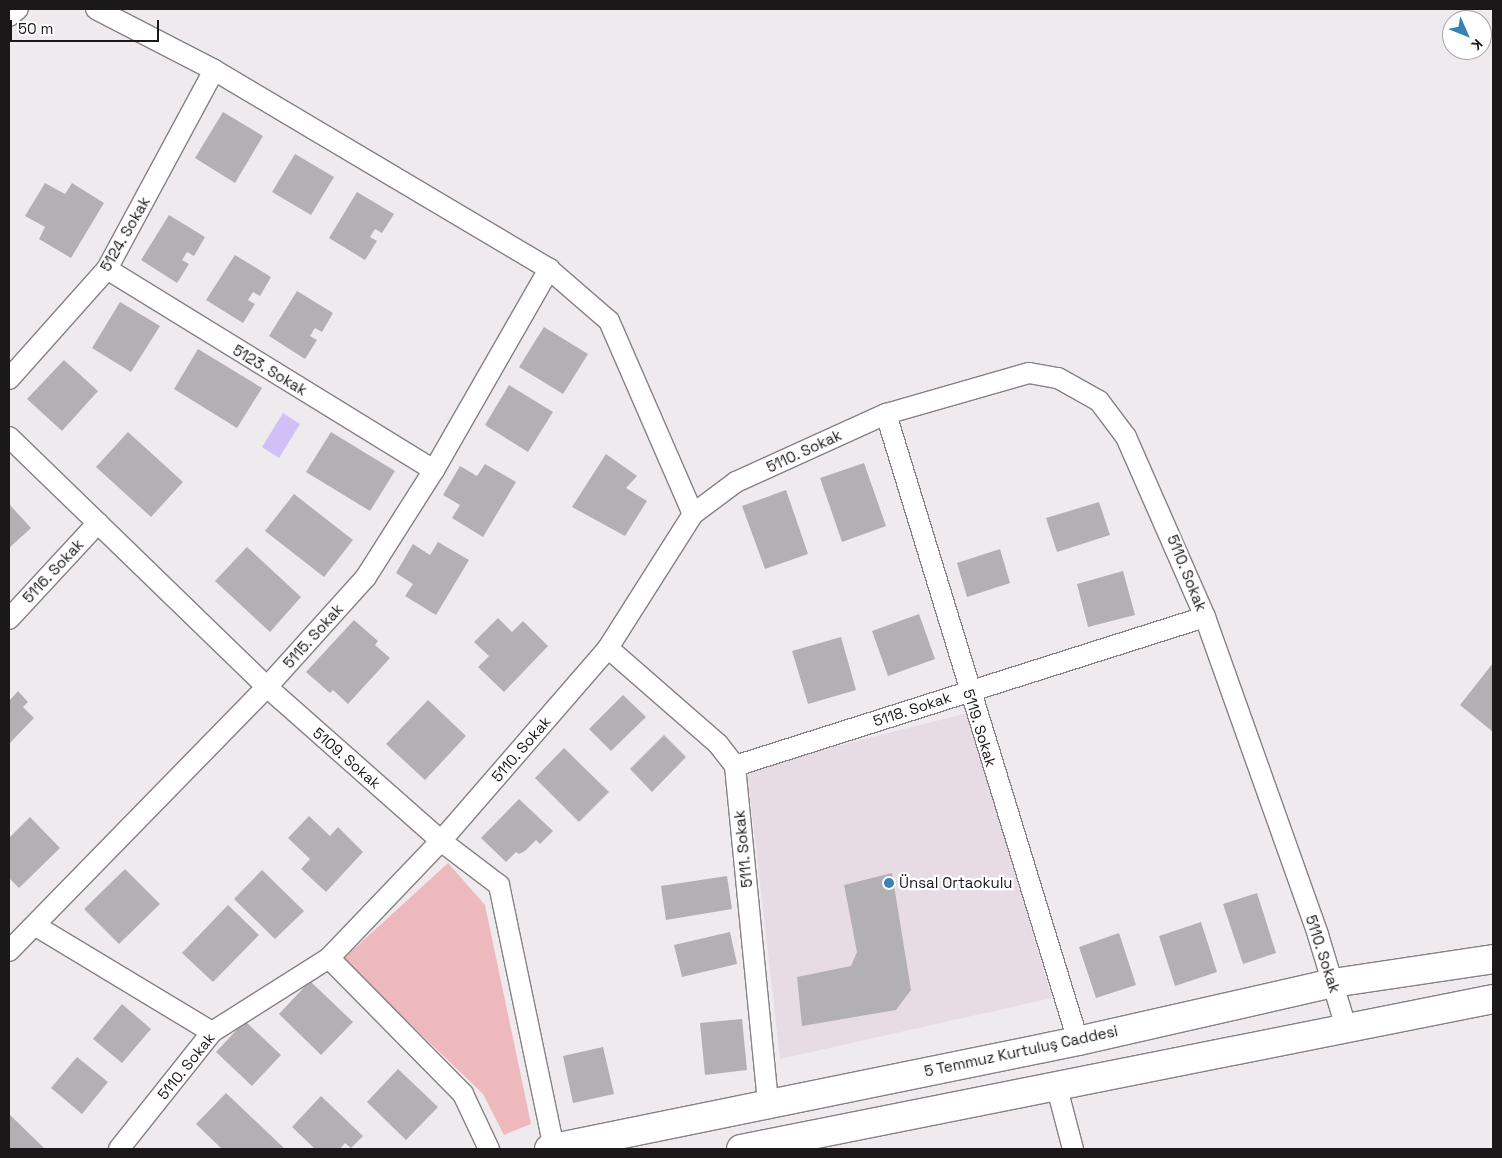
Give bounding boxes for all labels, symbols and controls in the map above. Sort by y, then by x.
scale bar [12,10,161,42]
north arrow [1442,10,1492,60]
text: 50 m [18,19,53,38]
text: K [1468,35,1487,54]
street label: 5124. Sokak [96,193,154,275]
street label: 5123. Sokak [229,341,311,399]
street label: 5110. Sokak [763,426,845,476]
street label: 5110. Sokak [1163,532,1211,614]
street label: 5116. Sokak [19,535,87,607]
street label: 5115. Sokak [279,600,347,672]
street label: 5119. Sokak [960,687,1000,769]
street label: 5118. Sokak [871,688,953,730]
street label: 5110. Sokak [488,712,554,786]
street label: 5109. Sokak [309,724,385,792]
street label: 5111. Sokak [730,809,756,889]
place label: Ünsal Ortaokulu [899,874,1013,892]
marker: Ünsal Ortaokulu [883,877,895,889]
street label: 5110. Sokak [1302,913,1344,995]
street label: 5 Temmuz Kurtuluş Caddesi [922,1022,1120,1080]
street label: 5110. Sokak [153,1029,219,1103]

